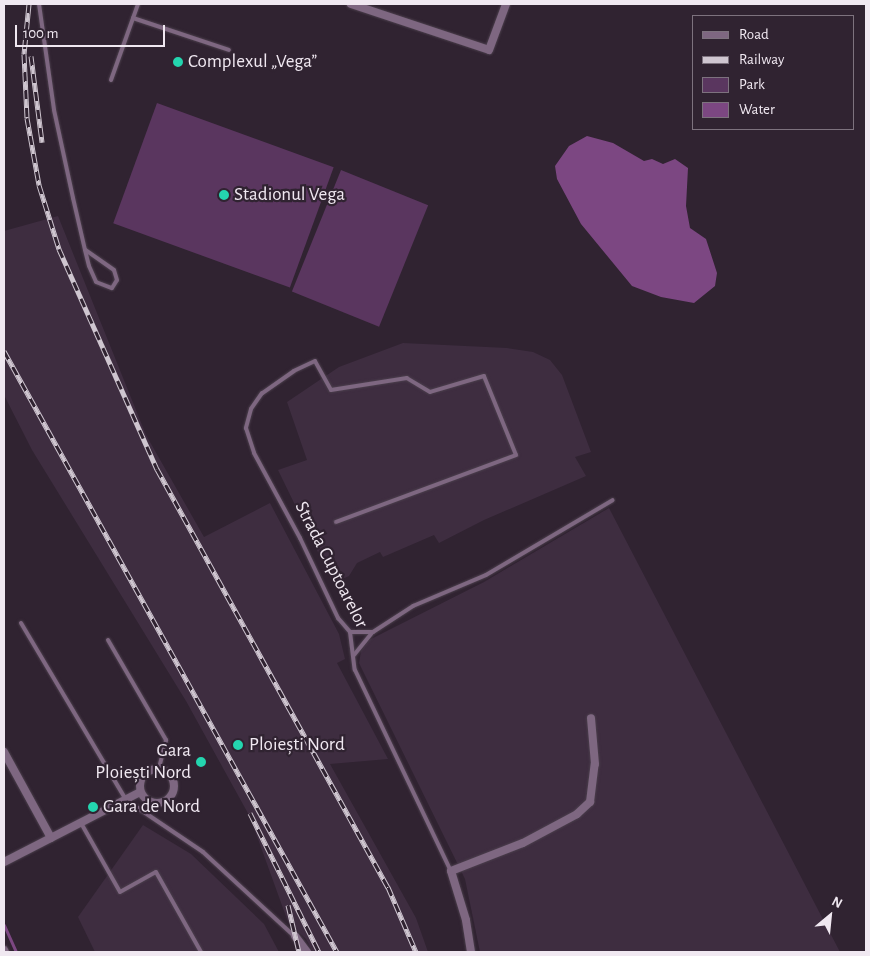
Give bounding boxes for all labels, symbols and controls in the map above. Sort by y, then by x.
scale bar [18,15,168,47]
legend [692,15,855,130]
text: 100 m [23,26,58,41]
text: Road [739,27,769,42]
place label: Complexul „Vega” [188,51,317,73]
text: Railway [739,52,784,67]
marker: Complexul „Vega” [172,56,184,68]
text: Park [739,77,765,92]
text: Water [739,102,775,117]
place label: Stadionul Vega [234,184,345,206]
marker: Stadionul Vega [218,189,230,201]
street label: Strada Cuptoarelor [289,498,373,632]
place label: Ploiești Nord [249,734,345,756]
marker: Ploiești Nord [231,738,245,752]
place label: Gara Ploiești Nord [95,740,191,784]
marker: Gara Ploiești Nord [195,756,207,768]
place label: Gara de Nord [103,796,200,818]
marker: Gara de Nord [87,801,99,813]
north arrow [805,891,855,941]
text: N [829,894,845,911]

